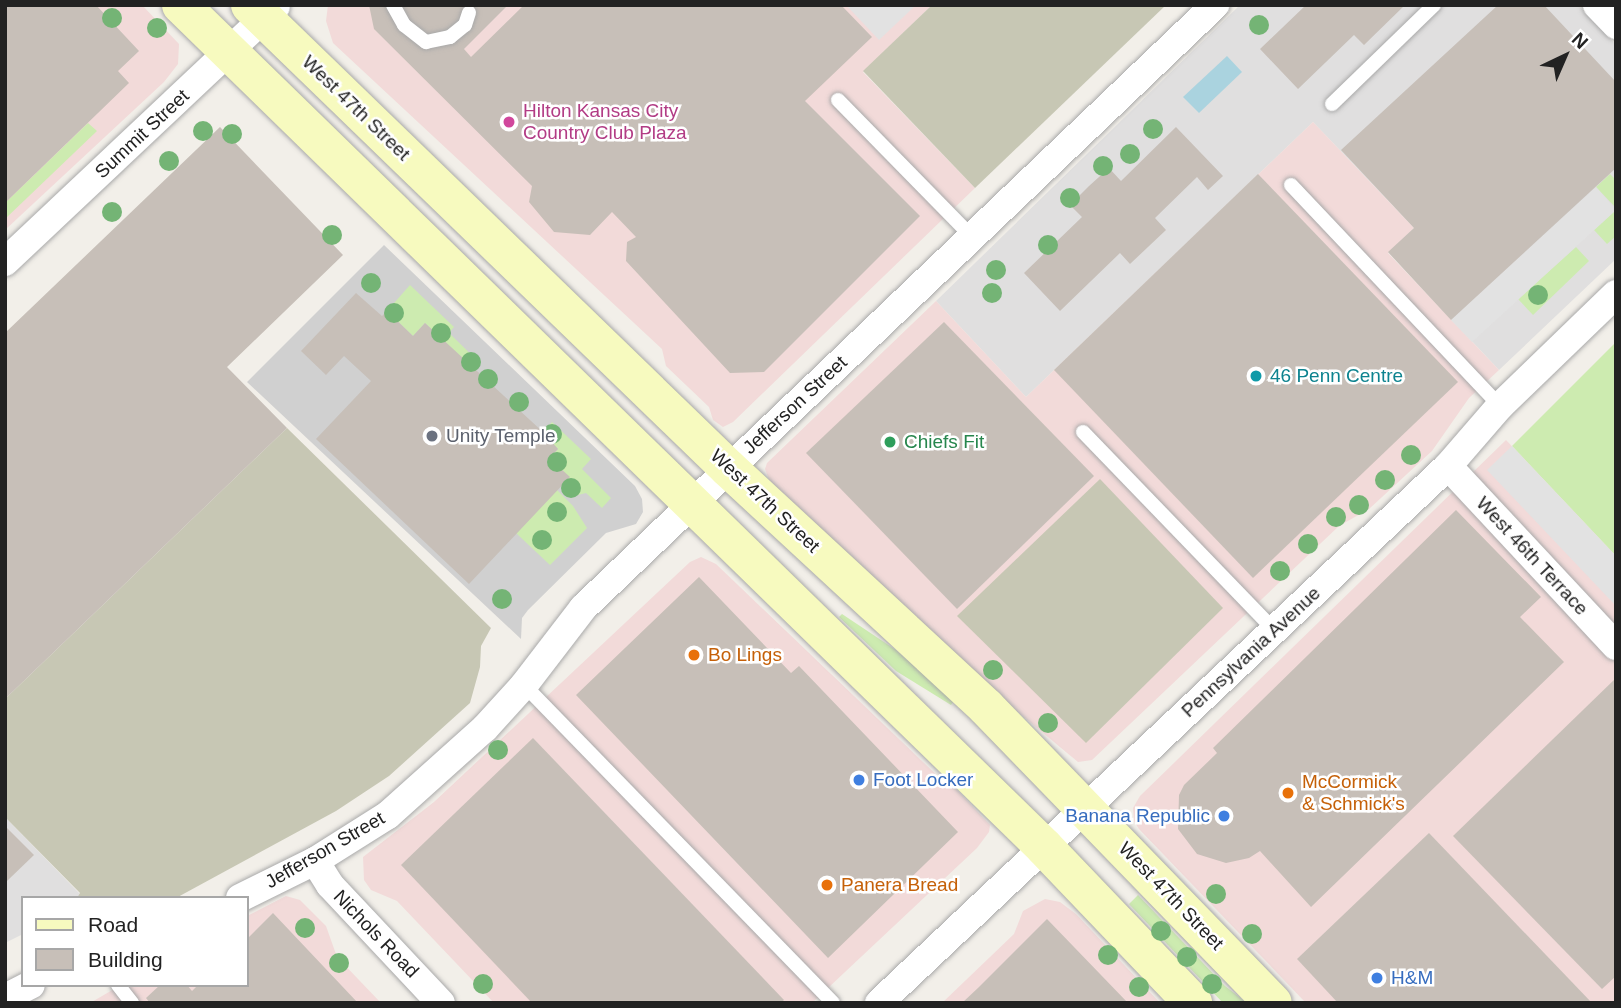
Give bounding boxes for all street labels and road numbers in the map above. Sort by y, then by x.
street label: West 47th Street [297,51,415,165]
street label: Summit Street [90,85,194,183]
street label: Jefferson Street [738,351,852,459]
street label: West 47th Street [706,445,824,557]
street label: West 46th Terrace [1471,492,1593,620]
street label: Pennsylvania Avenue [1177,581,1325,723]
street label: Jefferson Street [261,807,389,893]
street label: West 47th Street [1114,837,1228,955]
street label: Nichols Road [329,885,423,983]

